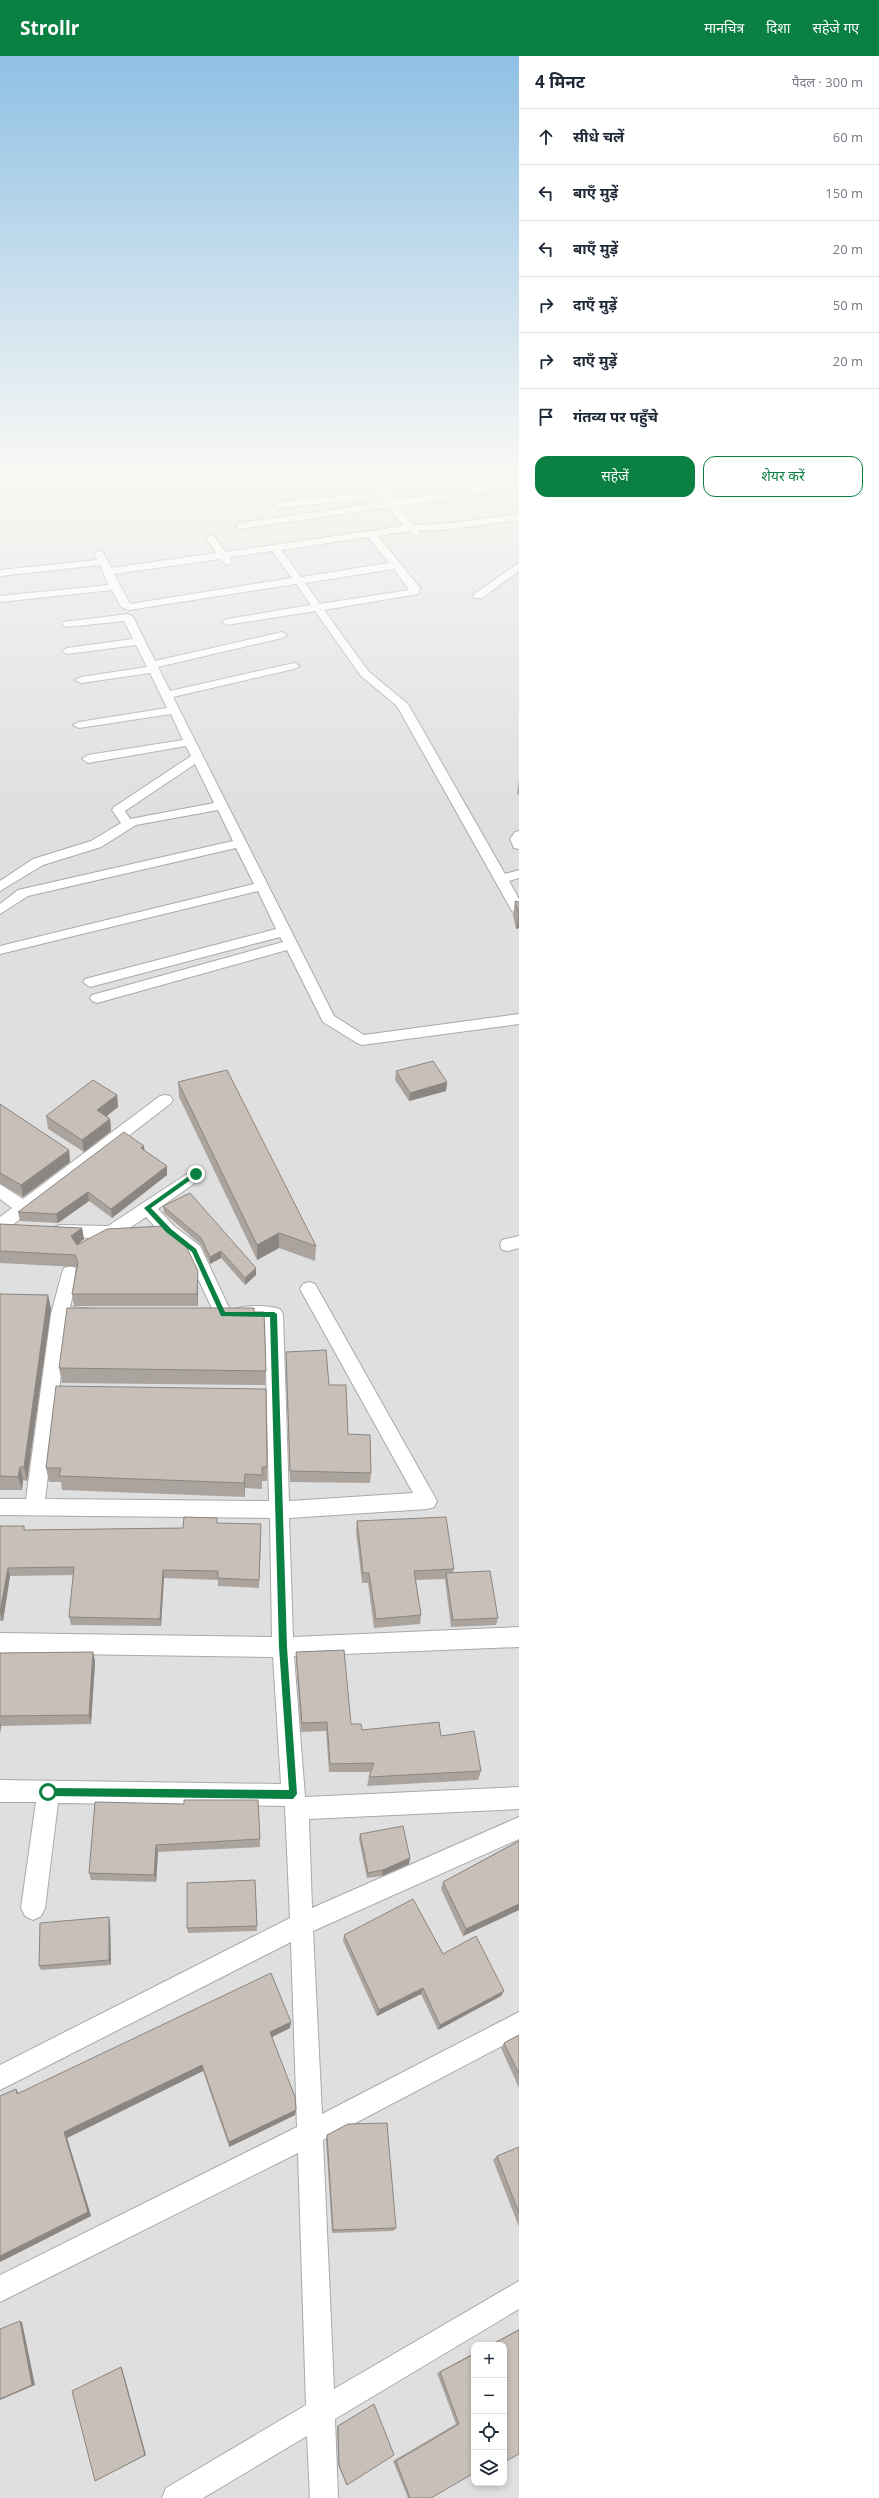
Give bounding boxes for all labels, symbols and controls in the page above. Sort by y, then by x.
text: Strollr [20,15,79,41]
text: मानचित्र [704,18,744,37]
text: दिशा [766,18,790,37]
text: सहेजे गए [812,18,859,37]
text: 4 मिनट [535,70,585,93]
text: पैदल · 300 m [792,73,863,91]
icon: ahead [535,126,557,148]
text: सीधे चलें [573,126,624,146]
text: 60 m [833,128,863,146]
icon: left [535,182,557,204]
text: बाएँ मुड़ें [573,182,618,202]
text: 150 m [825,184,863,202]
icon: left [535,238,557,260]
text: बाएँ मुड़ें [573,238,618,258]
text: 20 m [833,240,863,258]
icon: right [535,294,557,316]
text: दाएँ मुड़ें [573,294,617,314]
text: 50 m [833,296,863,314]
icon: right [535,350,557,372]
text: दाएँ मुड़ें [573,350,617,370]
text: 20 m [833,352,863,370]
icon: arrive [535,406,557,428]
text: गंतव्य पर पहुँचे [573,406,658,426]
button: सहेजें [535,456,695,497]
button: शेयर करें [703,456,863,497]
route end [187,1165,205,1183]
route start [39,1783,57,1801]
map controls [471,2342,507,2486]
button: + [471,2342,507,2378]
button: − [471,2378,507,2414]
button: locate [471,2414,507,2450]
button: layers [471,2450,507,2486]

